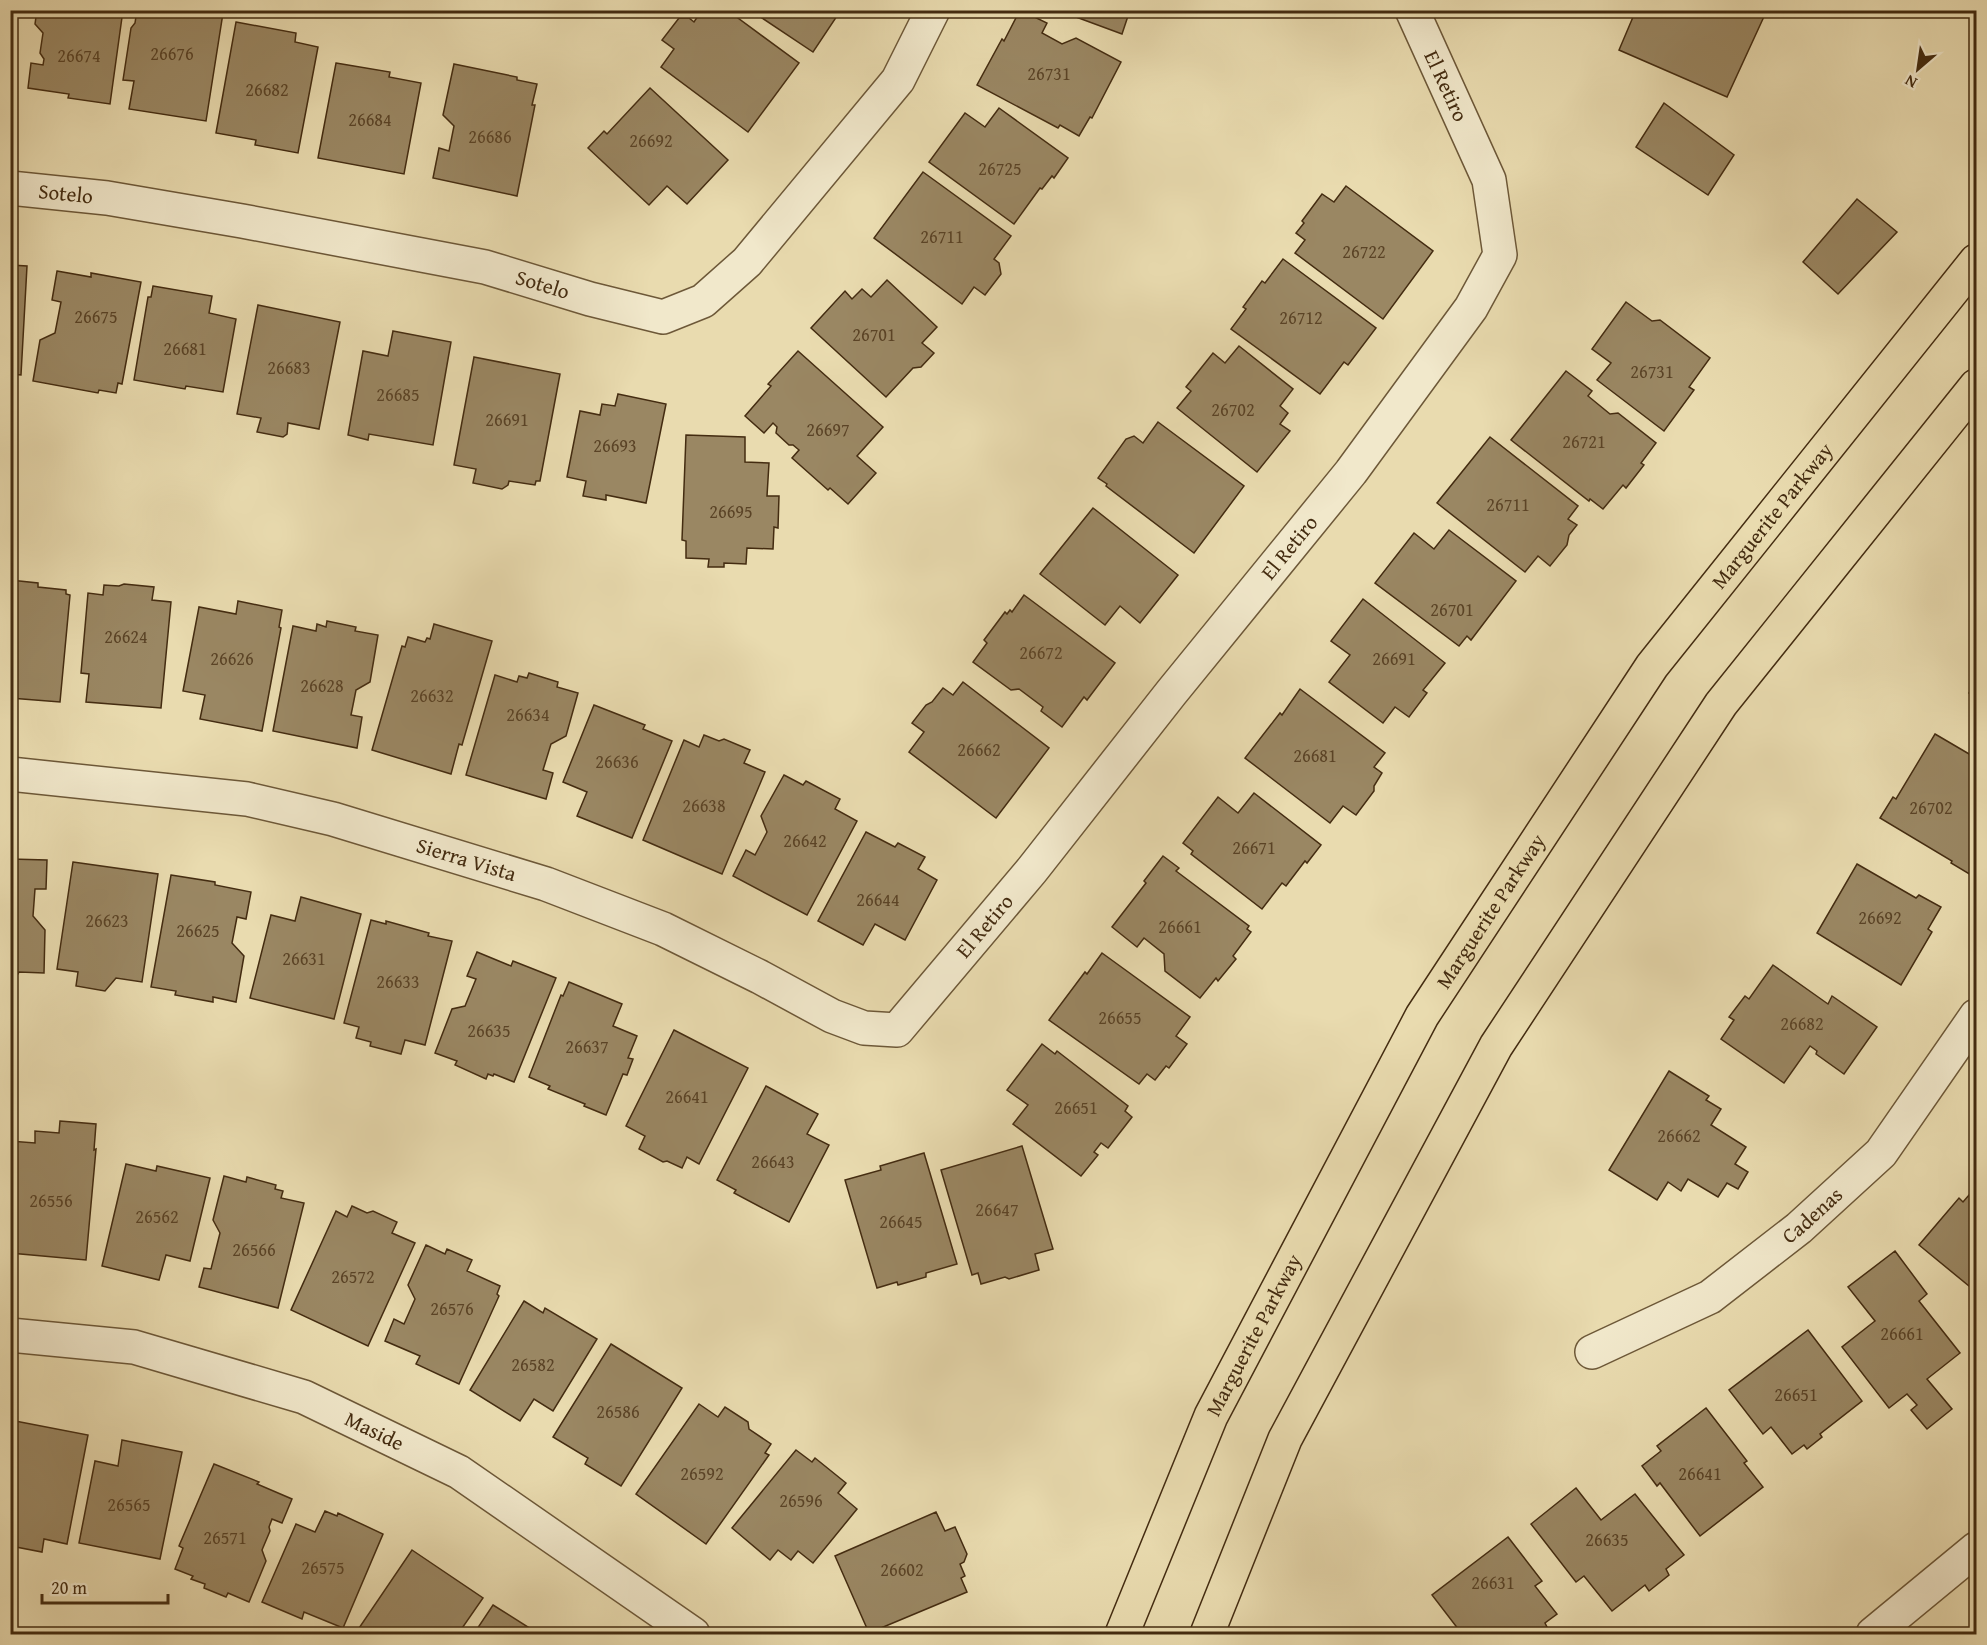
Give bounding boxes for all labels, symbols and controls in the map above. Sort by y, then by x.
north arrow [1888,39,1948,99]
house number: 26676 [150,40,194,67]
house number: 26674 [57,42,101,69]
street label: El Retiro [1416,45,1476,127]
house number: 26731 [1027,60,1071,87]
text: N [1900,69,1921,95]
house number: 26682 [245,76,289,103]
house number: 26684 [348,106,392,133]
house number: 26686 [468,123,512,150]
house number: 26692 [629,127,673,154]
house number: 26725 [978,155,1022,182]
street label: Sotelo [37,175,95,211]
house number: 26711 [920,223,964,250]
house number: 26722 [1342,238,1386,265]
street label: Sotelo [512,261,574,307]
house number: 26675 [74,303,118,330]
house number: 26712 [1279,304,1323,331]
house number: 26701 [852,321,896,348]
house number: 26681 [163,335,207,362]
house number: 26683 [267,354,311,381]
house number: 26731 [1630,358,1674,385]
house number: 26685 [376,381,420,408]
house number: 26702 [1211,396,1255,423]
house number: 26691 [485,406,529,433]
house number: 26697 [806,416,850,443]
house number: 26721 [1562,428,1606,455]
house number: 26693 [593,432,637,459]
street label: Marguerite Parkway [1704,435,1840,595]
house number: 26711 [1486,491,1530,518]
house number: 26695 [709,498,753,525]
street label: El Retiro [1253,508,1325,586]
house number: 26701 [1430,596,1474,623]
house number: 26624 [104,623,148,650]
house number: 26672 [1019,639,1063,666]
house number: 26626 [210,645,254,672]
house number: 26691 [1372,645,1416,672]
house number: 26628 [300,672,344,699]
house number: 26632 [410,682,454,709]
house number: 26634 [506,701,550,728]
house number: 26662 [957,736,1001,763]
house number: 26681 [1293,742,1337,769]
house number: 26636 [595,748,639,775]
house number: 26638 [682,792,726,819]
house number: 26702 [1909,794,1953,821]
house number: 26642 [783,827,827,854]
street label: Marguerite Parkway [1428,827,1553,995]
street label: Sierra Vista [413,829,520,889]
house number: 26671 [1232,834,1276,861]
house number: 26644 [856,886,900,913]
street label: El Retiro [948,887,1021,965]
house number: 26692 [1858,904,1902,931]
house number: 26623 [85,907,129,934]
house number: 26661 [1158,913,1202,940]
house number: 26625 [176,917,220,944]
house number: 26631 [282,945,326,972]
house number: 26633 [376,968,420,995]
house number: 26655 [1098,1004,1142,1031]
house number: 26682 [1780,1010,1824,1037]
house number: 26635 [467,1017,511,1044]
house number: 26637 [565,1033,609,1060]
house number: 26641 [665,1083,709,1110]
house number: 26651 [1054,1094,1098,1121]
house number: 26662 [1657,1122,1701,1149]
house number: 26643 [751,1148,795,1175]
street label: Cadenas [1775,1179,1849,1251]
house number: 26556 [29,1187,73,1214]
house number: 26647 [975,1196,1019,1223]
house number: 26562 [135,1203,179,1230]
house number: 26645 [879,1208,923,1235]
house number: 26566 [232,1236,276,1263]
street label: Marguerite Parkway [1198,1248,1309,1421]
house number: 26572 [331,1263,375,1290]
house number: 26576 [430,1295,474,1322]
house number: 26661 [1880,1320,1924,1347]
house number: 26582 [511,1351,555,1378]
house number: 26651 [1774,1381,1818,1408]
house number: 26586 [596,1398,640,1425]
street label: Maside [340,1403,410,1458]
house number: 26592 [680,1460,724,1487]
house number: 26641 [1678,1460,1722,1487]
house number: 26596 [779,1487,823,1514]
house number: 26565 [107,1491,151,1518]
house number: 26571 [203,1524,247,1551]
house number: 26635 [1585,1526,1629,1553]
house number: 26575 [301,1554,345,1581]
house number: 26602 [880,1556,924,1583]
scale bar [42,1567,168,1605]
house number: 26631 [1471,1569,1515,1596]
text: 20 m [51,1574,87,1601]

